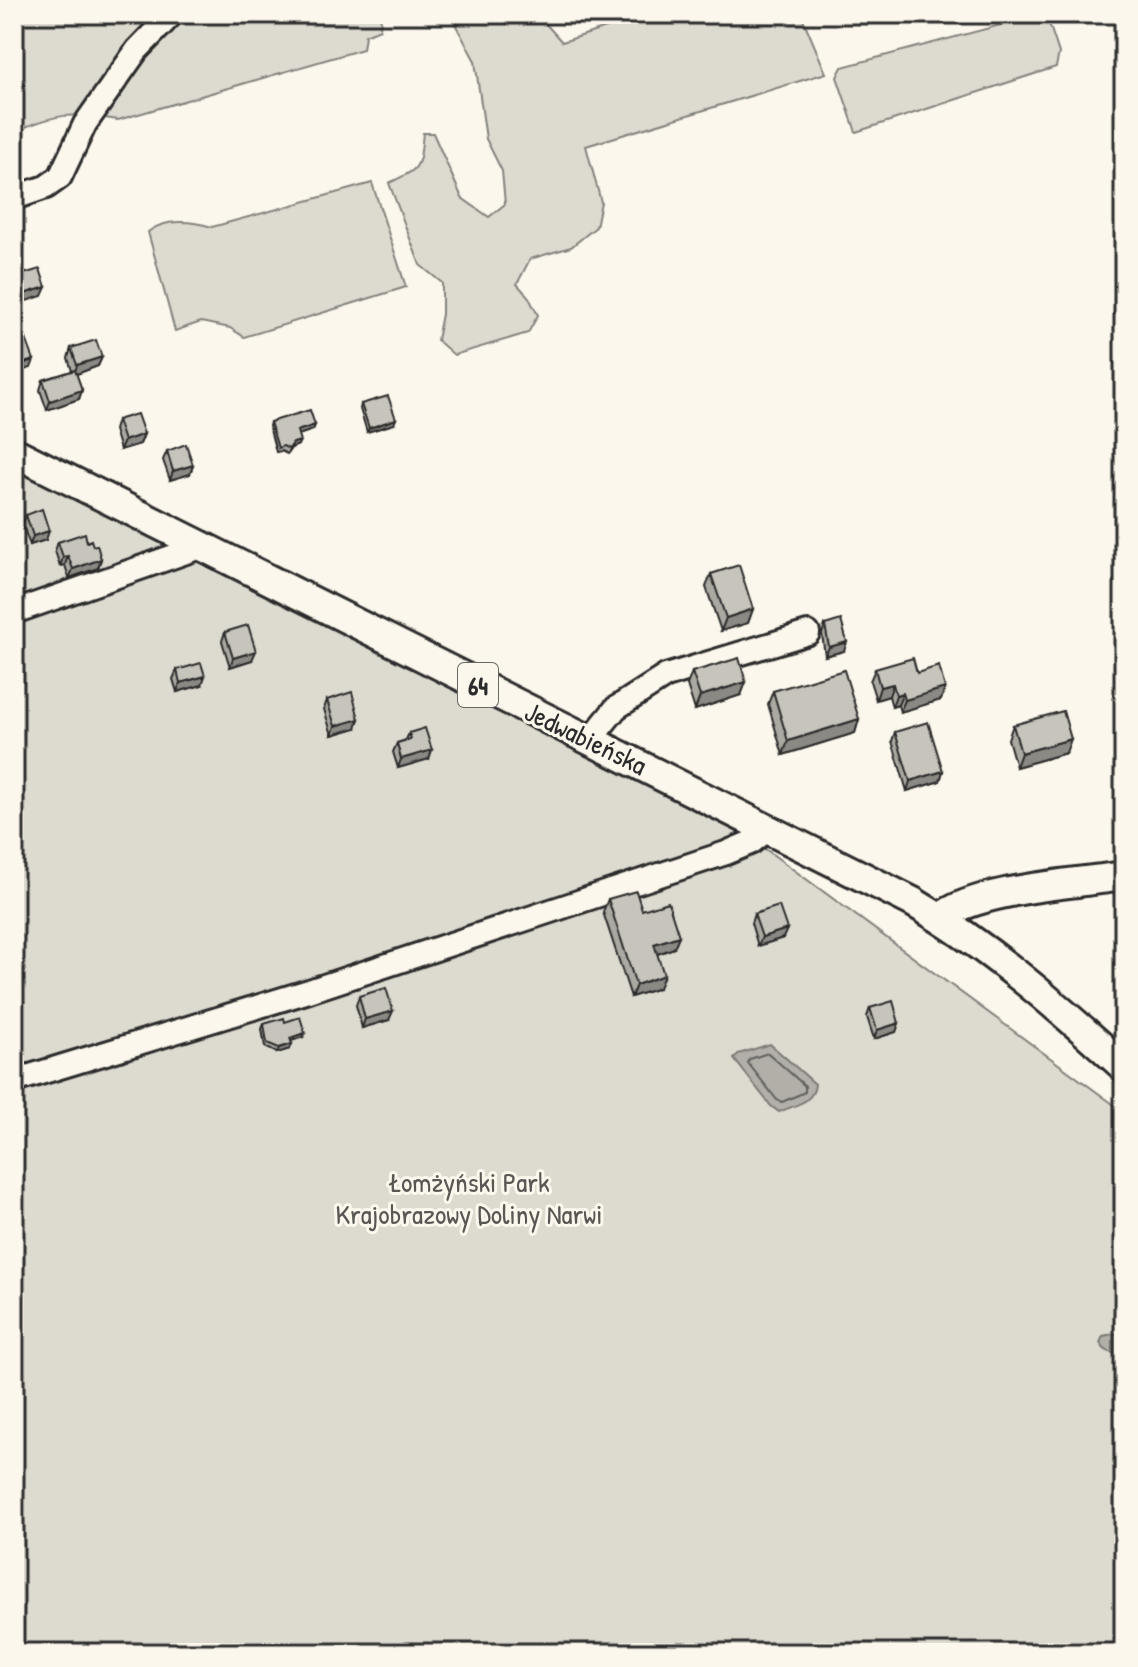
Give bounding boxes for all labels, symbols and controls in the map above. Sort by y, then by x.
road number: 64 [458,663,498,707]
street label: Jedwabieńska [519,692,653,784]
park label: Łomżyński Park Krajobrazowy Doliny Narwi [335,1163,603,1233]

